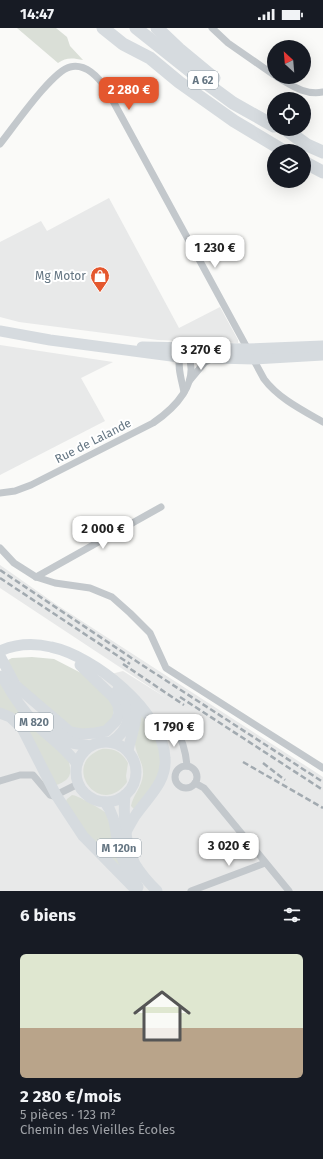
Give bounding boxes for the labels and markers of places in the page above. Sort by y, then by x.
pin: 2 280 € [92,77,166,111]
pin: 1 230 € [178,235,252,269]
shop icon: Mg Motor [89,265,111,293]
place label: Mg Motor [35,269,86,283]
pin: 3 270 € [164,337,238,371]
pin: 2 000 € [66,516,140,550]
pin: 1 790 € [137,714,211,748]
pin: 3 020 € [192,833,266,867]

